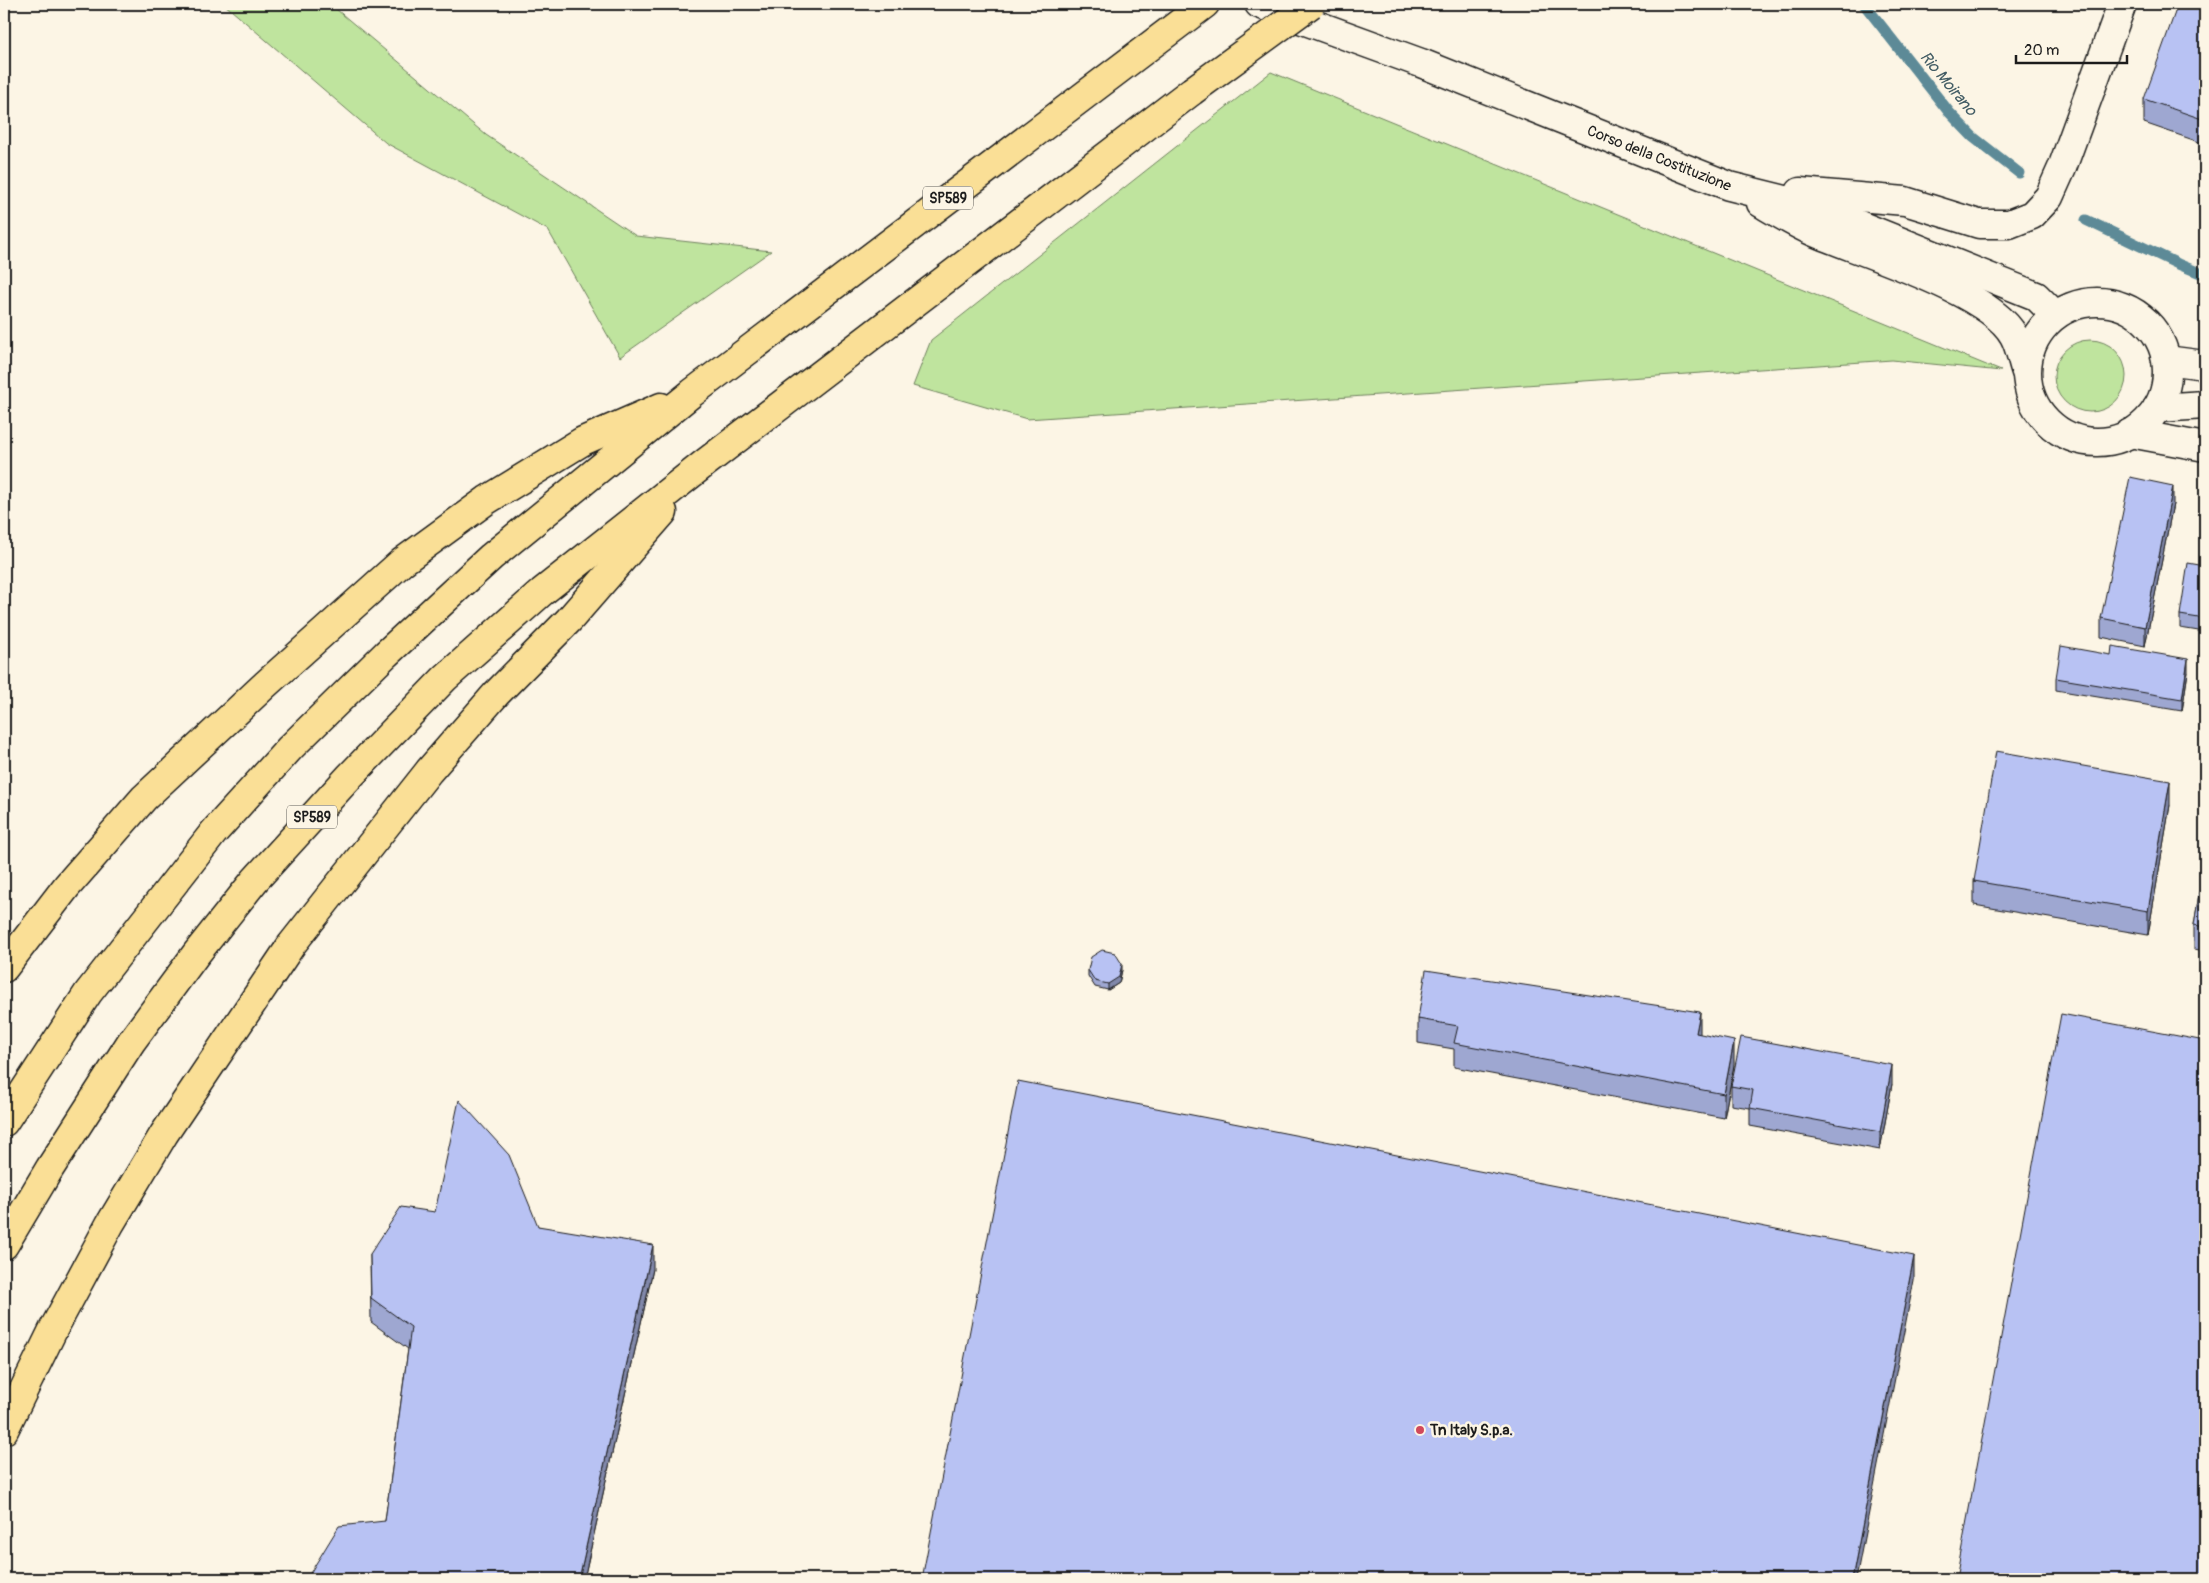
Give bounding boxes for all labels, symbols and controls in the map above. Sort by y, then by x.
scale bar [2016,32,2128,64]
text: 20 m [2024,41,2059,60]
water label: Rio Moirano [1916,47,1982,121]
street label: Corso della Costituzione [1584,121,1735,196]
road number: SP589 [923,187,973,210]
road number: SP589 [287,806,337,829]
place label: Tn Italy S.p.a. [1429,1421,1513,1440]
marker: Tn Italy S.p.a. [1414,1424,1426,1436]

